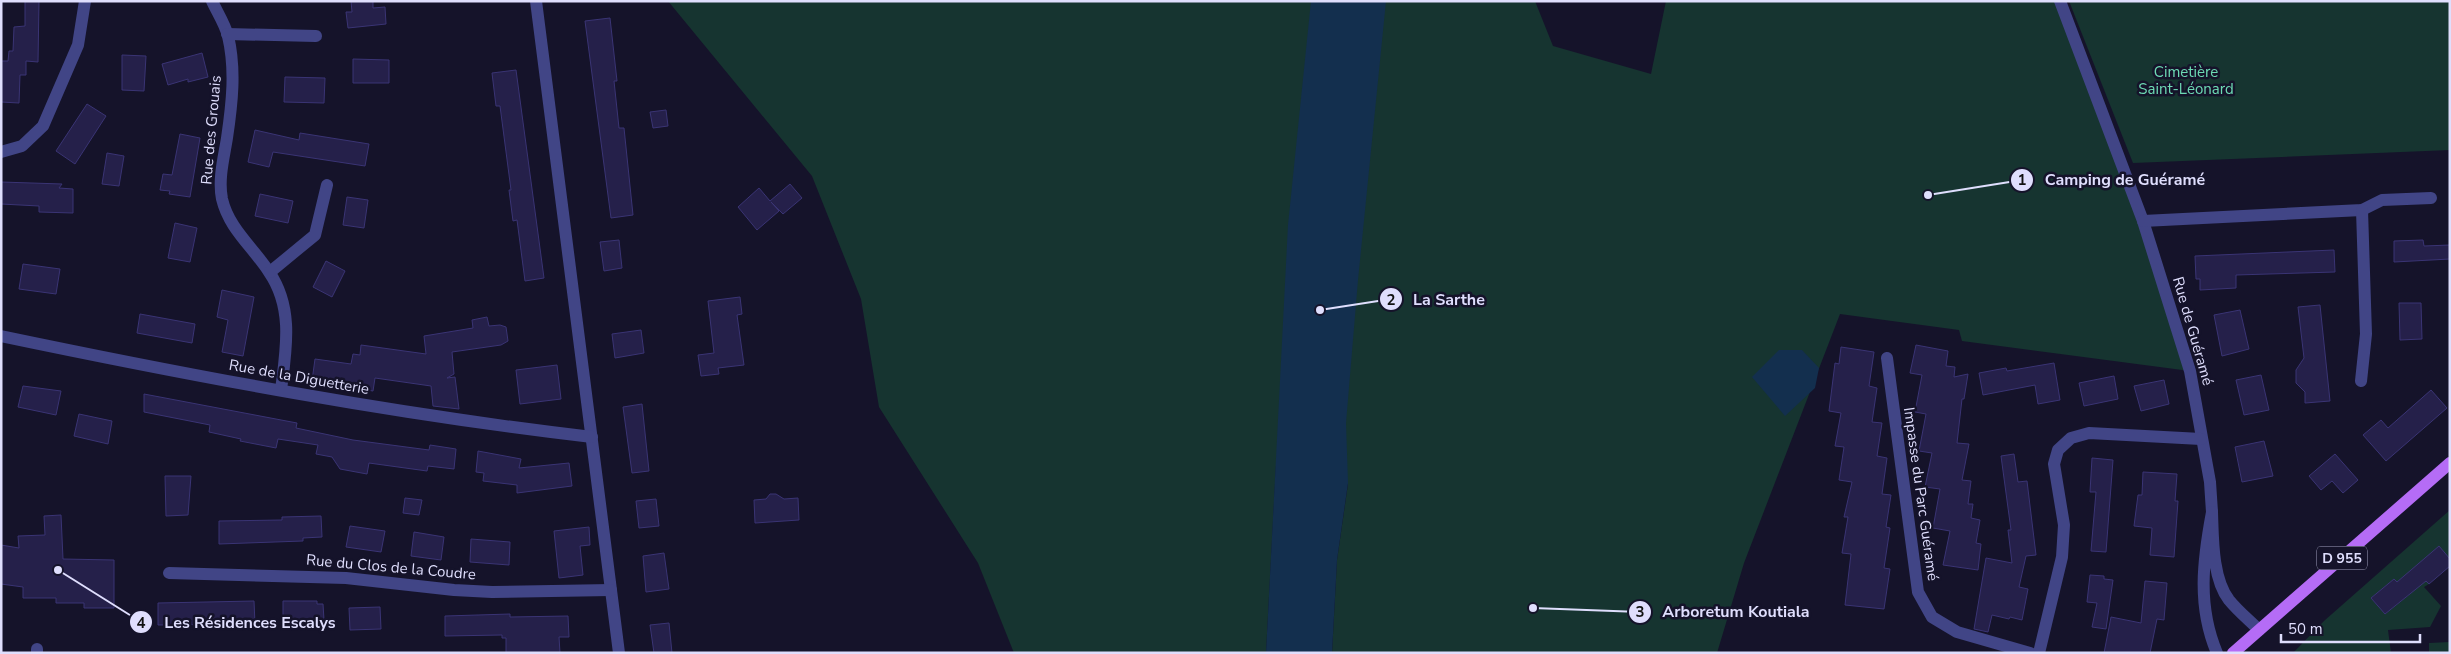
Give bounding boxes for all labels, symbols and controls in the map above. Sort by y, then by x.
park label: Cimetière Saint-Léonard [2138,62,2234,99]
street label: Rue des Grouais [196,75,226,185]
callout: Camping de Guéramé [2010,164,2215,195]
text: Camping de Guéramé [2045,169,2205,191]
text: 1 [2017,170,2027,190]
street label: Rue de Guéramé [2168,274,2218,388]
callout: La Sarthe [1379,284,1495,315]
text: La Sarthe [1413,289,1485,311]
text: 2 [1386,290,1396,310]
street label: Rue de la Diguetterie [227,355,371,399]
street label: Impasse du Parc Guéramé [1899,406,1943,582]
road number: D 955 [2317,546,2367,570]
street label: Rue du Clos de la Coudre [305,550,477,584]
callout: Arboretum Koutiala [1627,596,1819,627]
text: Arboretum Koutiala [1662,601,1810,623]
text: 3 [1635,602,1645,622]
callout: Les Résidences Escalys [129,607,345,638]
text: Les Résidences Escalys [164,612,336,634]
scale bar [2281,612,2420,644]
text: 4 [136,613,146,633]
text: 50 m [2288,619,2323,639]

